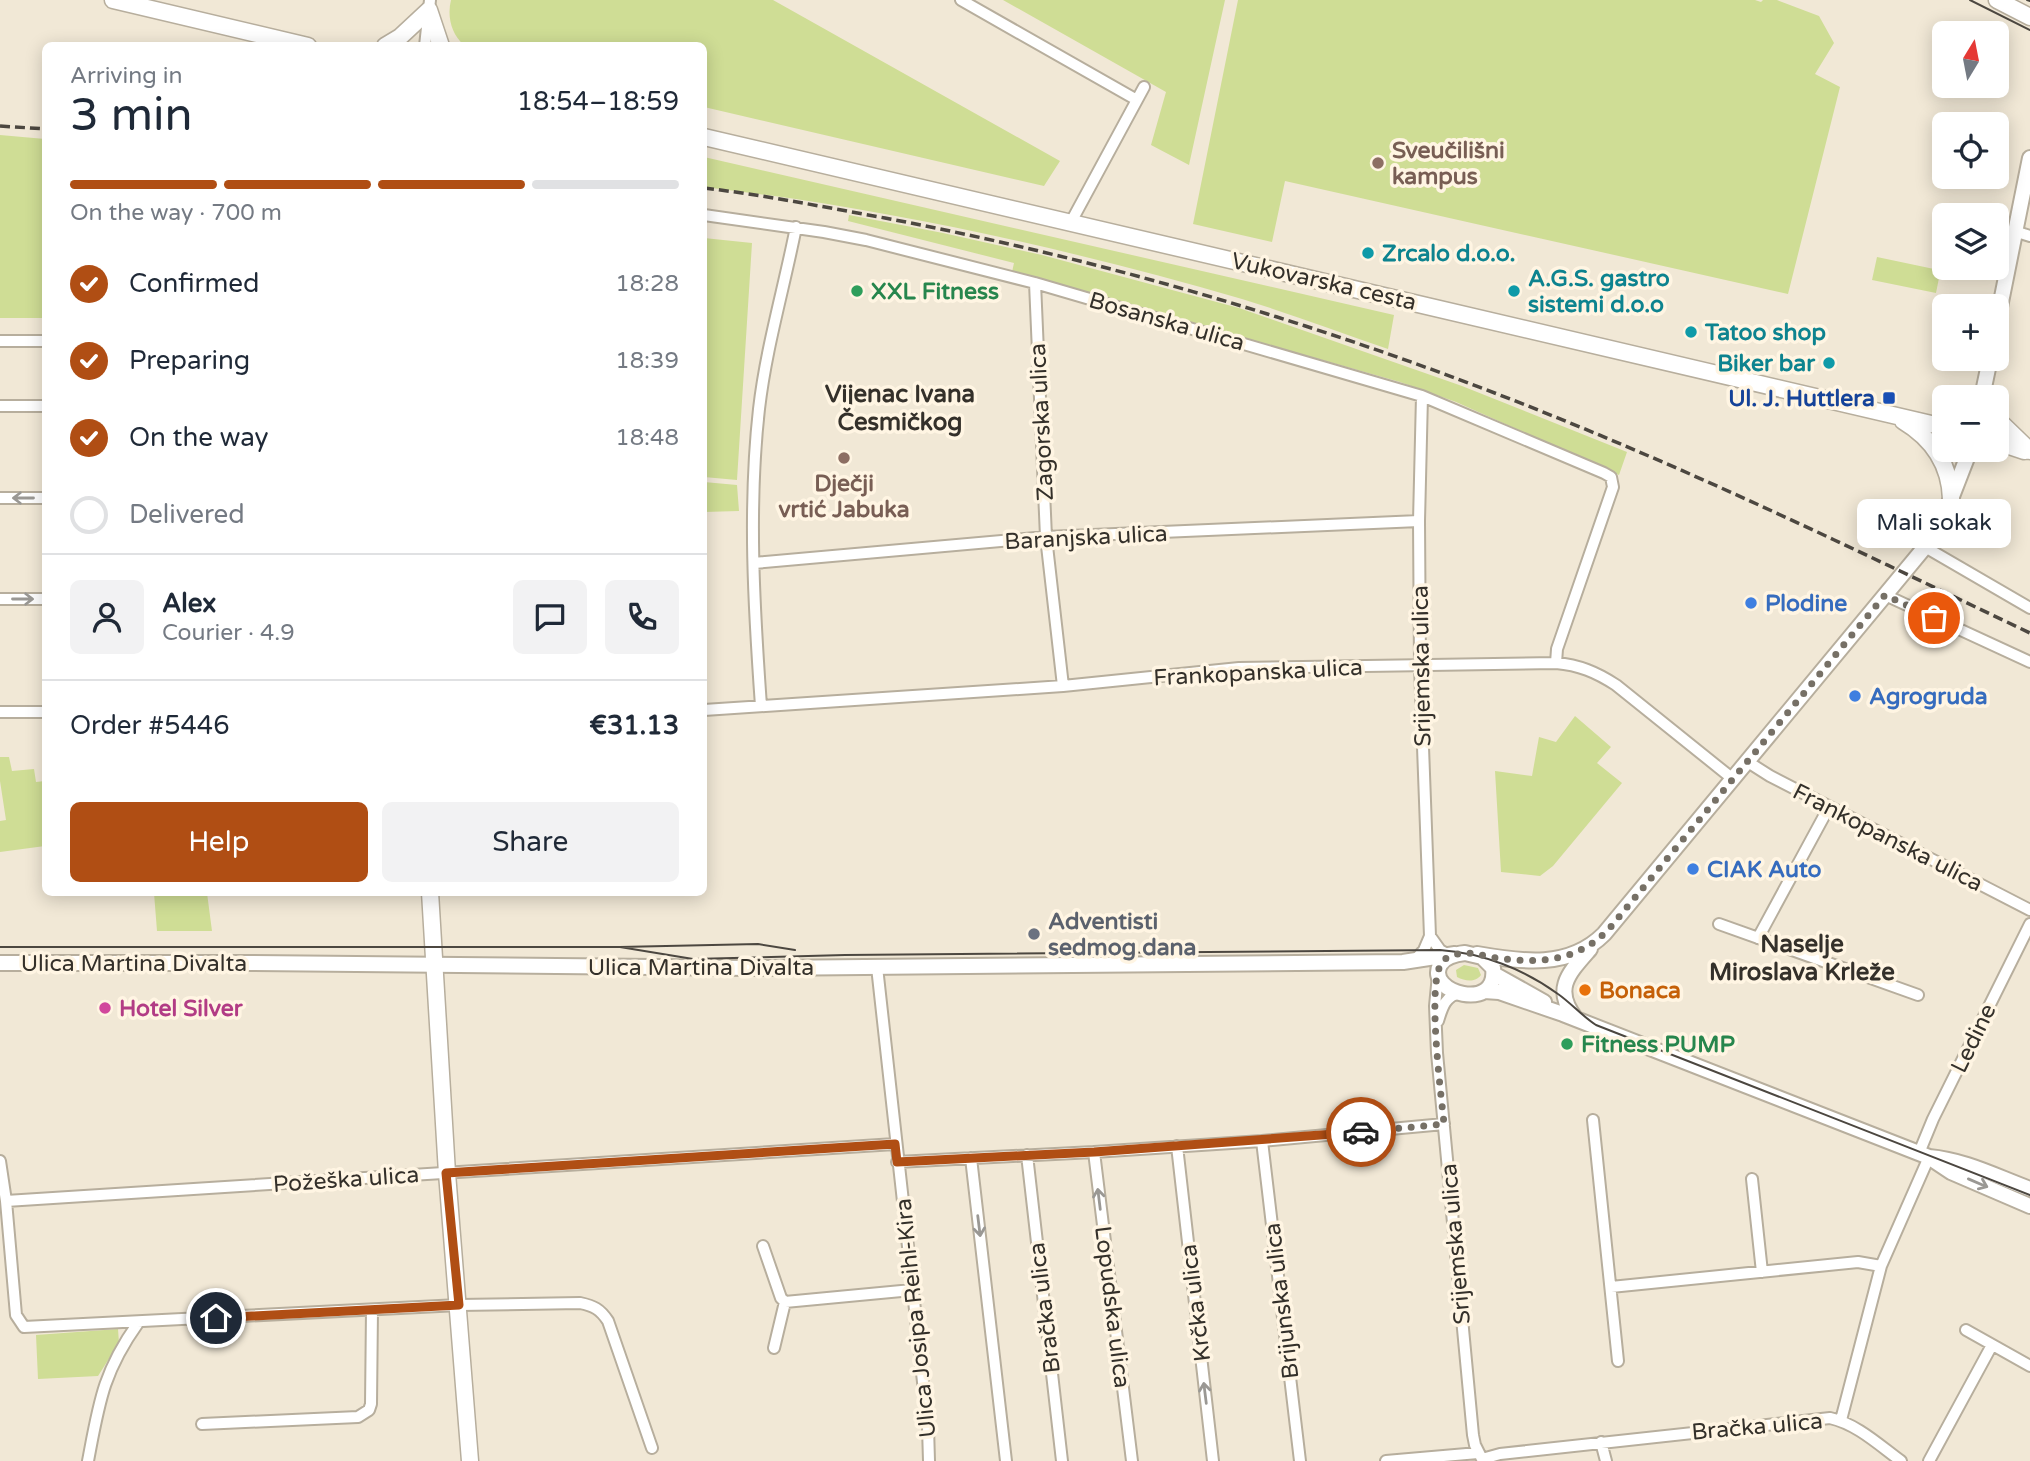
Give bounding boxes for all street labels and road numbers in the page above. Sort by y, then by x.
street label: Vukovarska cesta [1229,247,1419,317]
street label: Bosanska ulica [1086,286,1248,358]
street label: Zagorska ulica [1024,342,1060,501]
street label: Baranjska ulica [1004,520,1168,556]
street label: Srijemska ulica [1407,585,1437,747]
street label: Frankopanska ulica [1153,654,1364,692]
street label: Frankopanska ulica [1788,778,1987,898]
street label: Ulica Martina Divalta [21,950,247,978]
street label: Ulica Martina Divalta [588,954,814,982]
street label: Ledine [1945,999,2003,1078]
street label: Požeška ulica [272,1161,420,1199]
street label: Srijemska ulica [1435,1162,1477,1326]
street label: Ulica Josipa Reihl-Kira [890,1197,942,1439]
street label: Brijunska ulica [1259,1221,1305,1381]
street label: Lopudska ulica [1088,1224,1136,1390]
street label: Bračka ulica [1023,1241,1067,1375]
street label: Krčka ulica [1175,1243,1217,1363]
street label: Bračka ulica [1690,1407,1824,1447]

